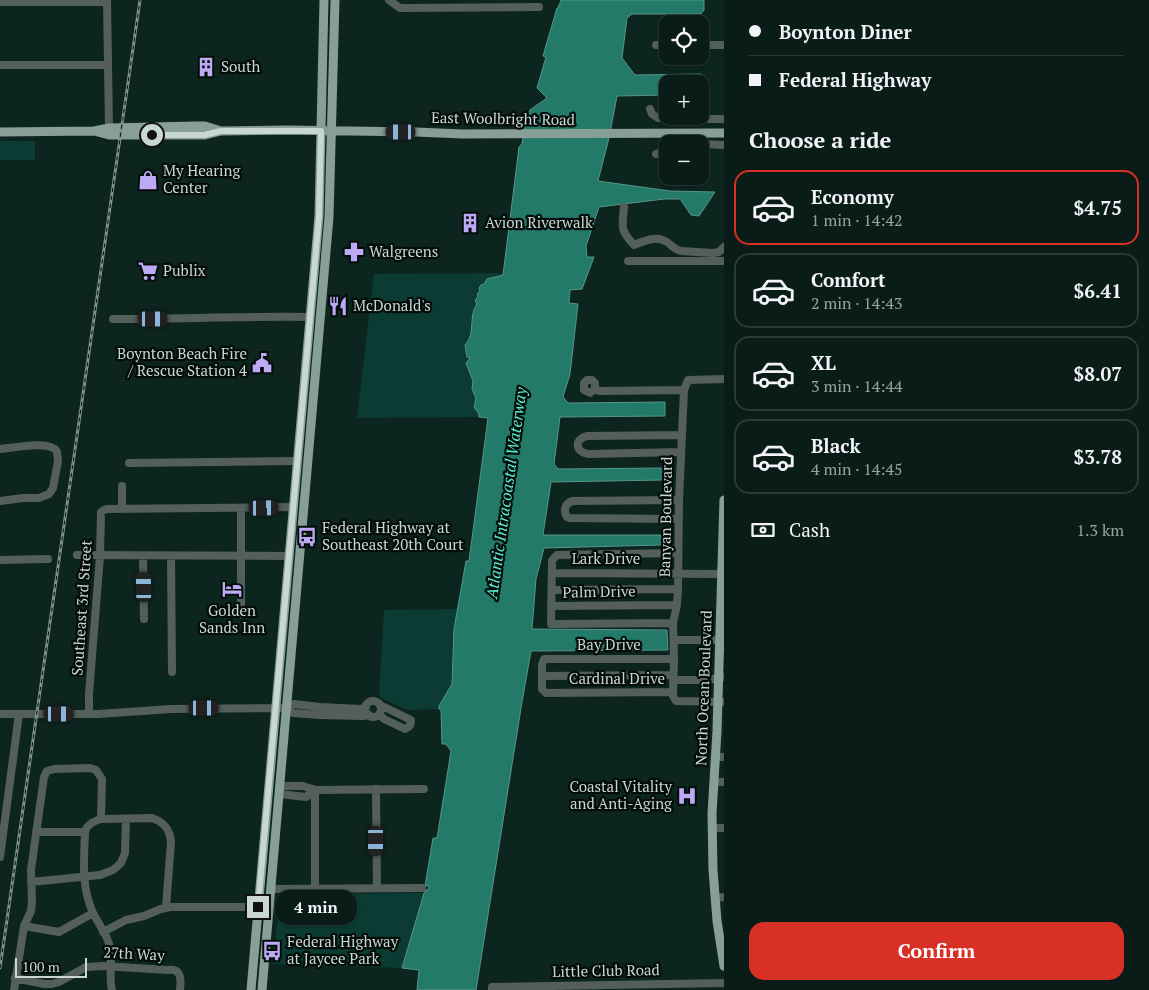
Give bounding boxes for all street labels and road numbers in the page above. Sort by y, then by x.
street label: East Woolbright Road [431,107,575,129]
street label: Banyan Boulevard [654,457,676,577]
street label: Southeast 3rd Street [66,539,96,676]
street label: Lark Drive [572,548,640,568]
street label: Palm Drive [562,580,636,602]
street label: North Ocean Boulevard [690,610,716,766]
street label: Bay Drive [577,634,641,654]
street label: Cardinal Drive [569,668,665,688]
street label: 27th Way [103,941,166,965]
street label: Little Club Road [552,959,660,981]

